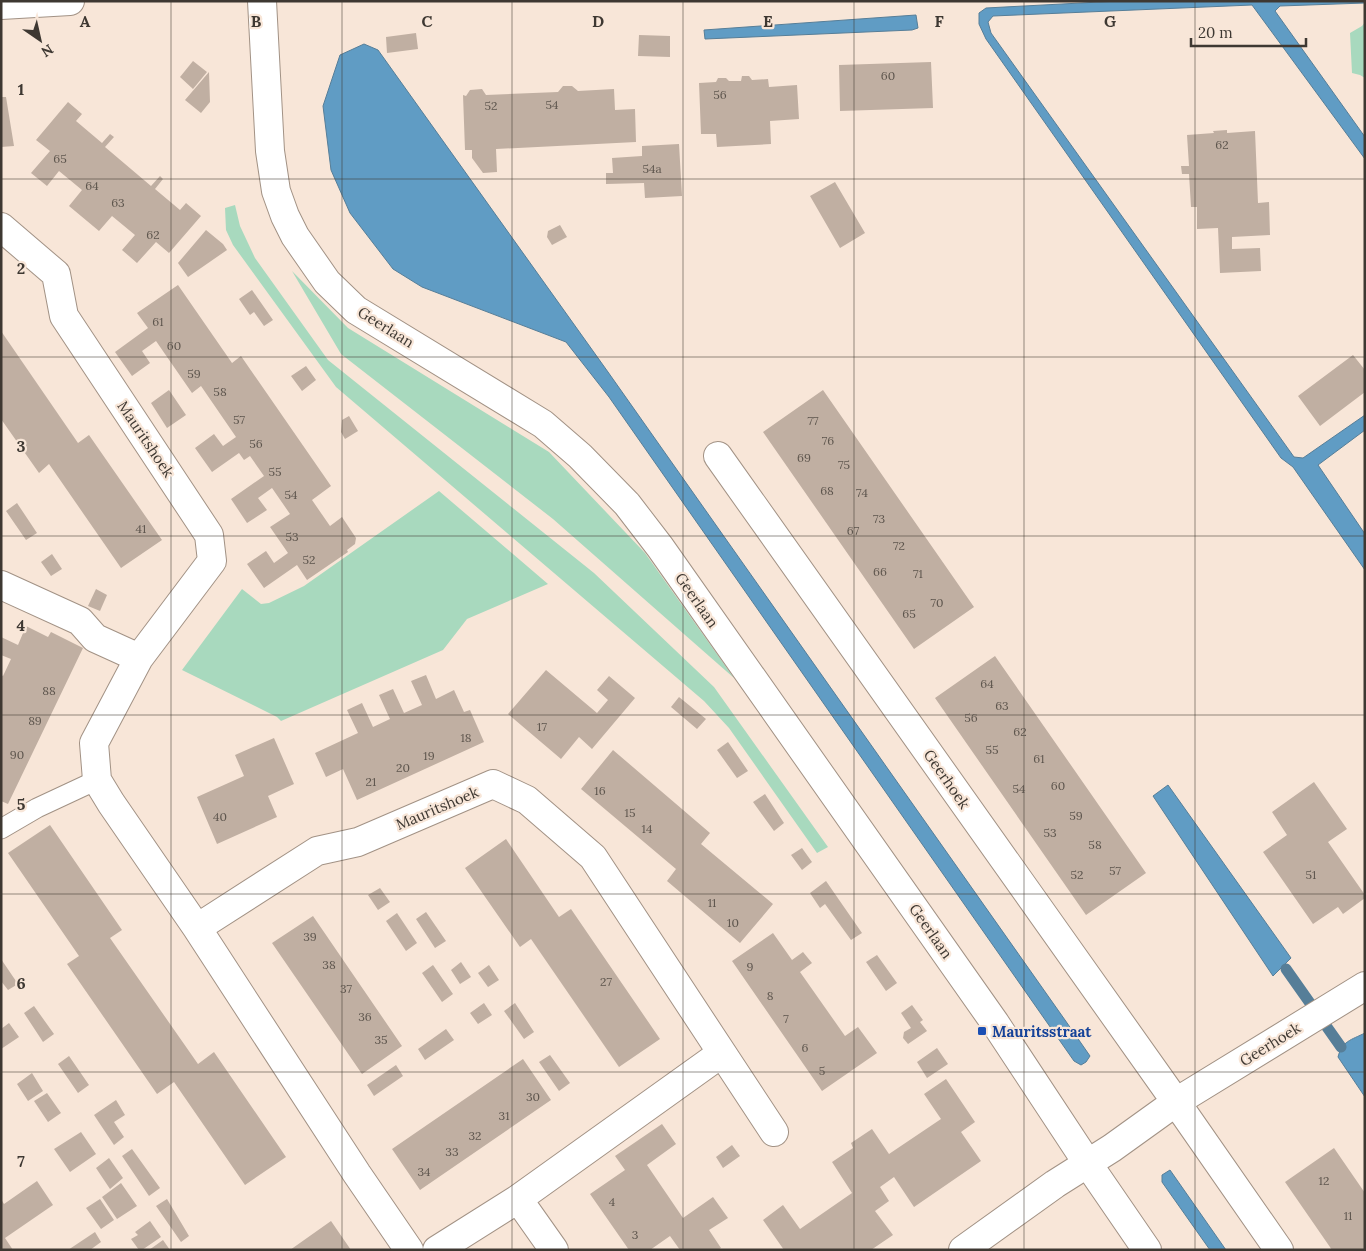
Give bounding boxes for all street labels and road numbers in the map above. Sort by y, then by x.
street label: Geerlaan [354,302,418,352]
street label: Mauritshoek [114,397,178,481]
street label: Geerlaan [671,569,723,631]
street label: Geerhoek [920,746,974,812]
street label: Mauritshoek [393,782,481,834]
street label: Geerlaan [905,900,957,962]
street label: Geerhoek [1236,1018,1304,1070]

